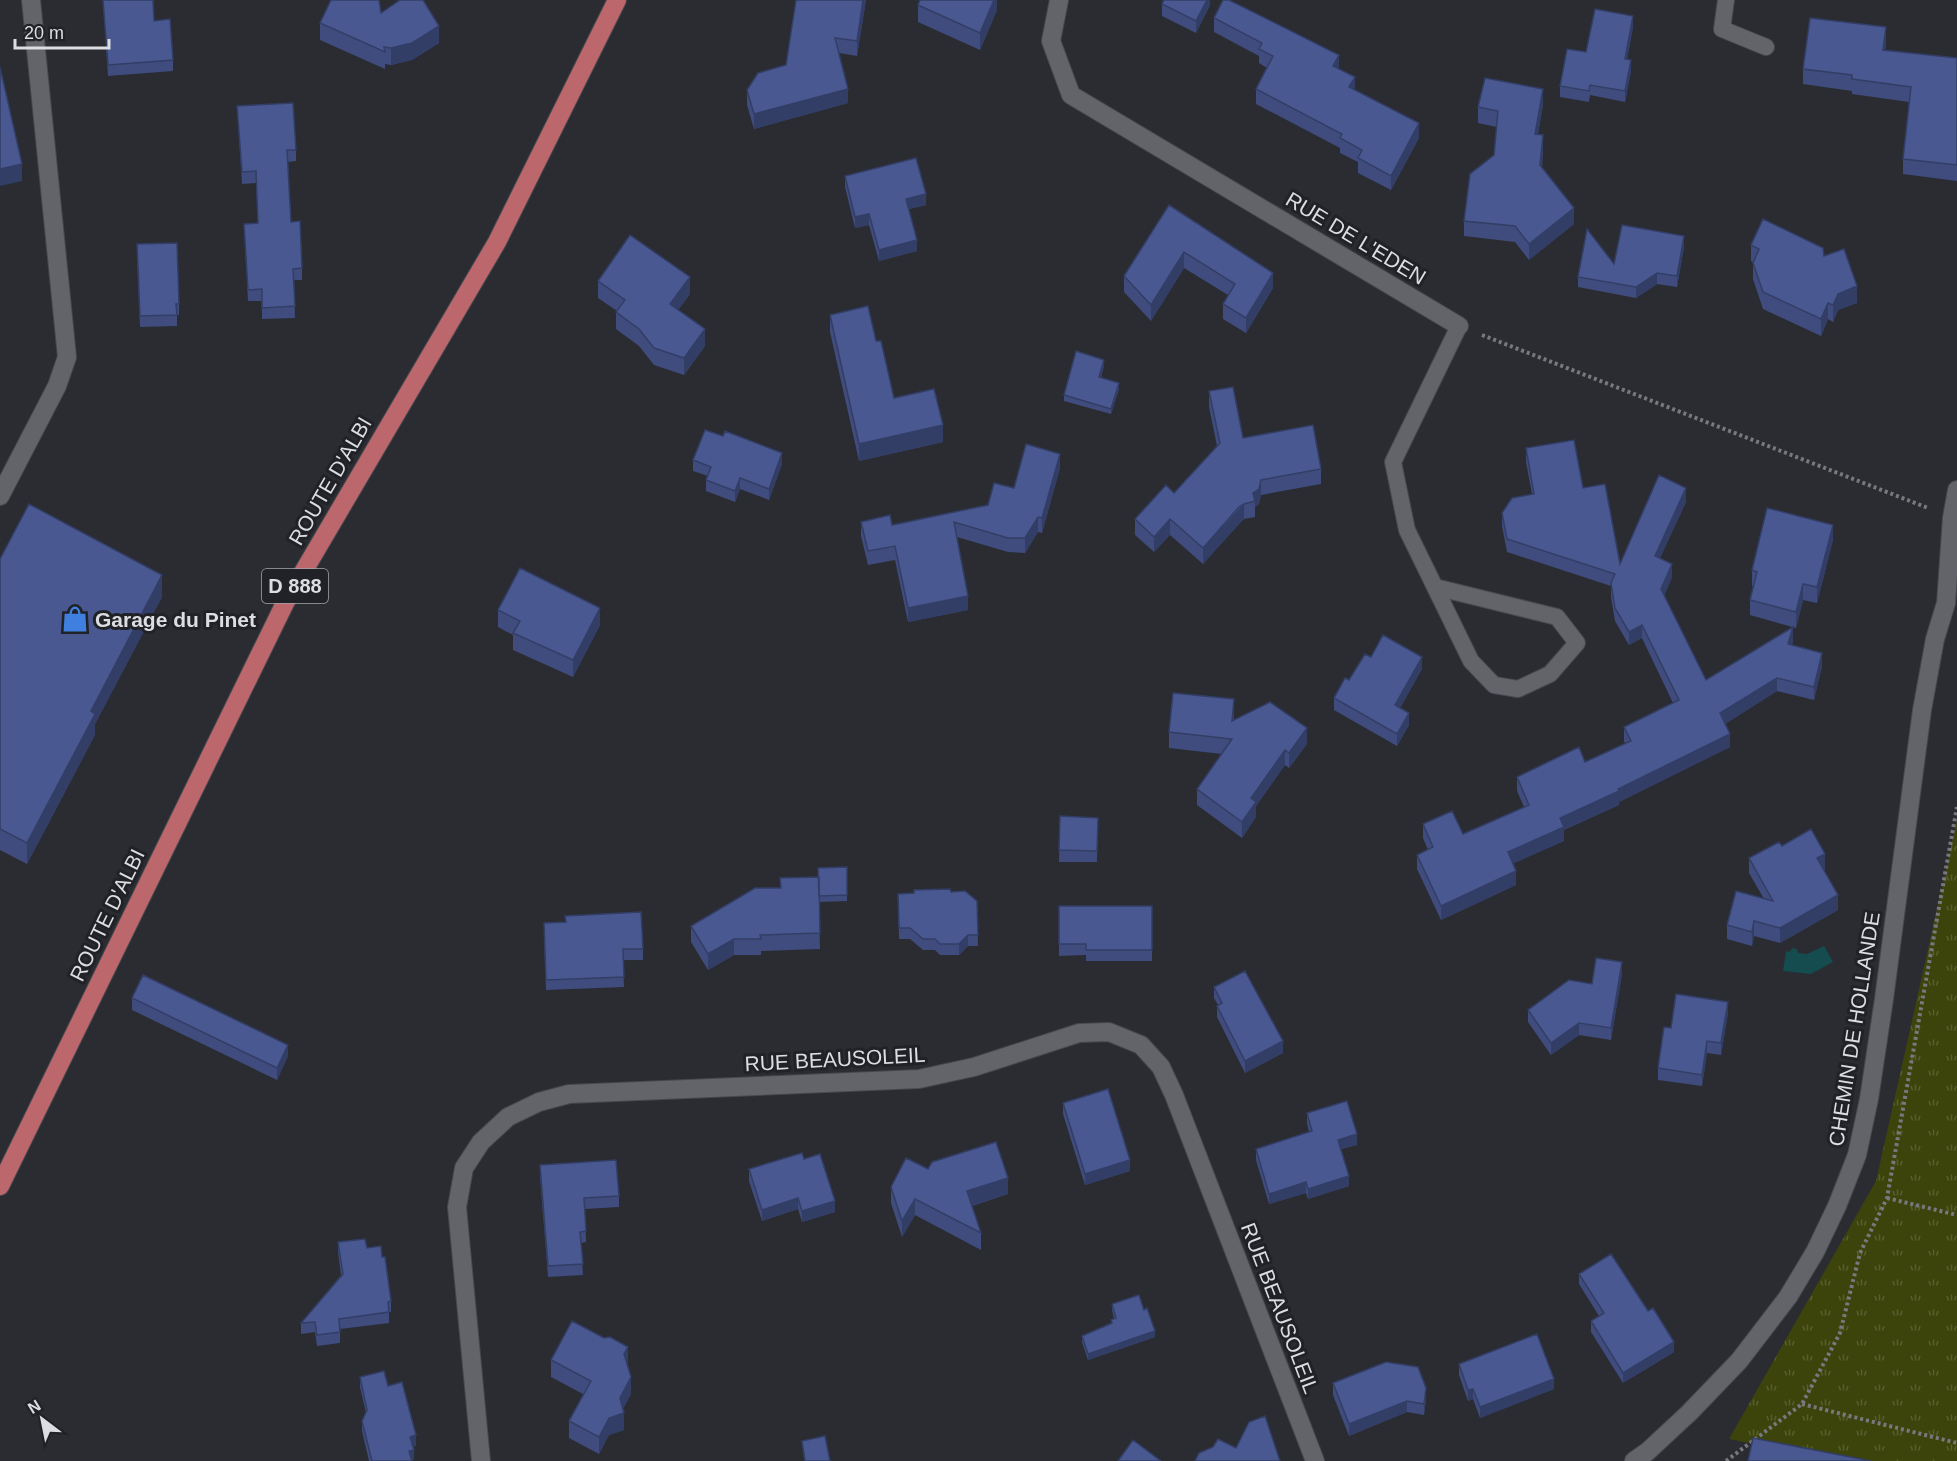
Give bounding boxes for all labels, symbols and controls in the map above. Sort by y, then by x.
scale bar [15,12,110,50]
text: 20 m [24,23,64,43]
street label: RUE DE L'EDEN [1282,187,1430,289]
street label: ROUTE D'ALBI [284,413,376,549]
road number: D 888 [262,569,328,603]
shop icon: Garage du Pinet [60,604,90,634]
place label: Garage du Pinet [95,608,256,631]
street label: ROUTE D'ALBI [65,845,149,985]
street label: CHEMIN DE HOLLANDE [1824,910,1884,1148]
street label: RUE BEAUSOLEIL [744,1043,926,1075]
street label: RUE BEAUSOLEIL [1237,1219,1323,1397]
north arrow [12,1389,72,1449]
text: N [25,1396,44,1417]

